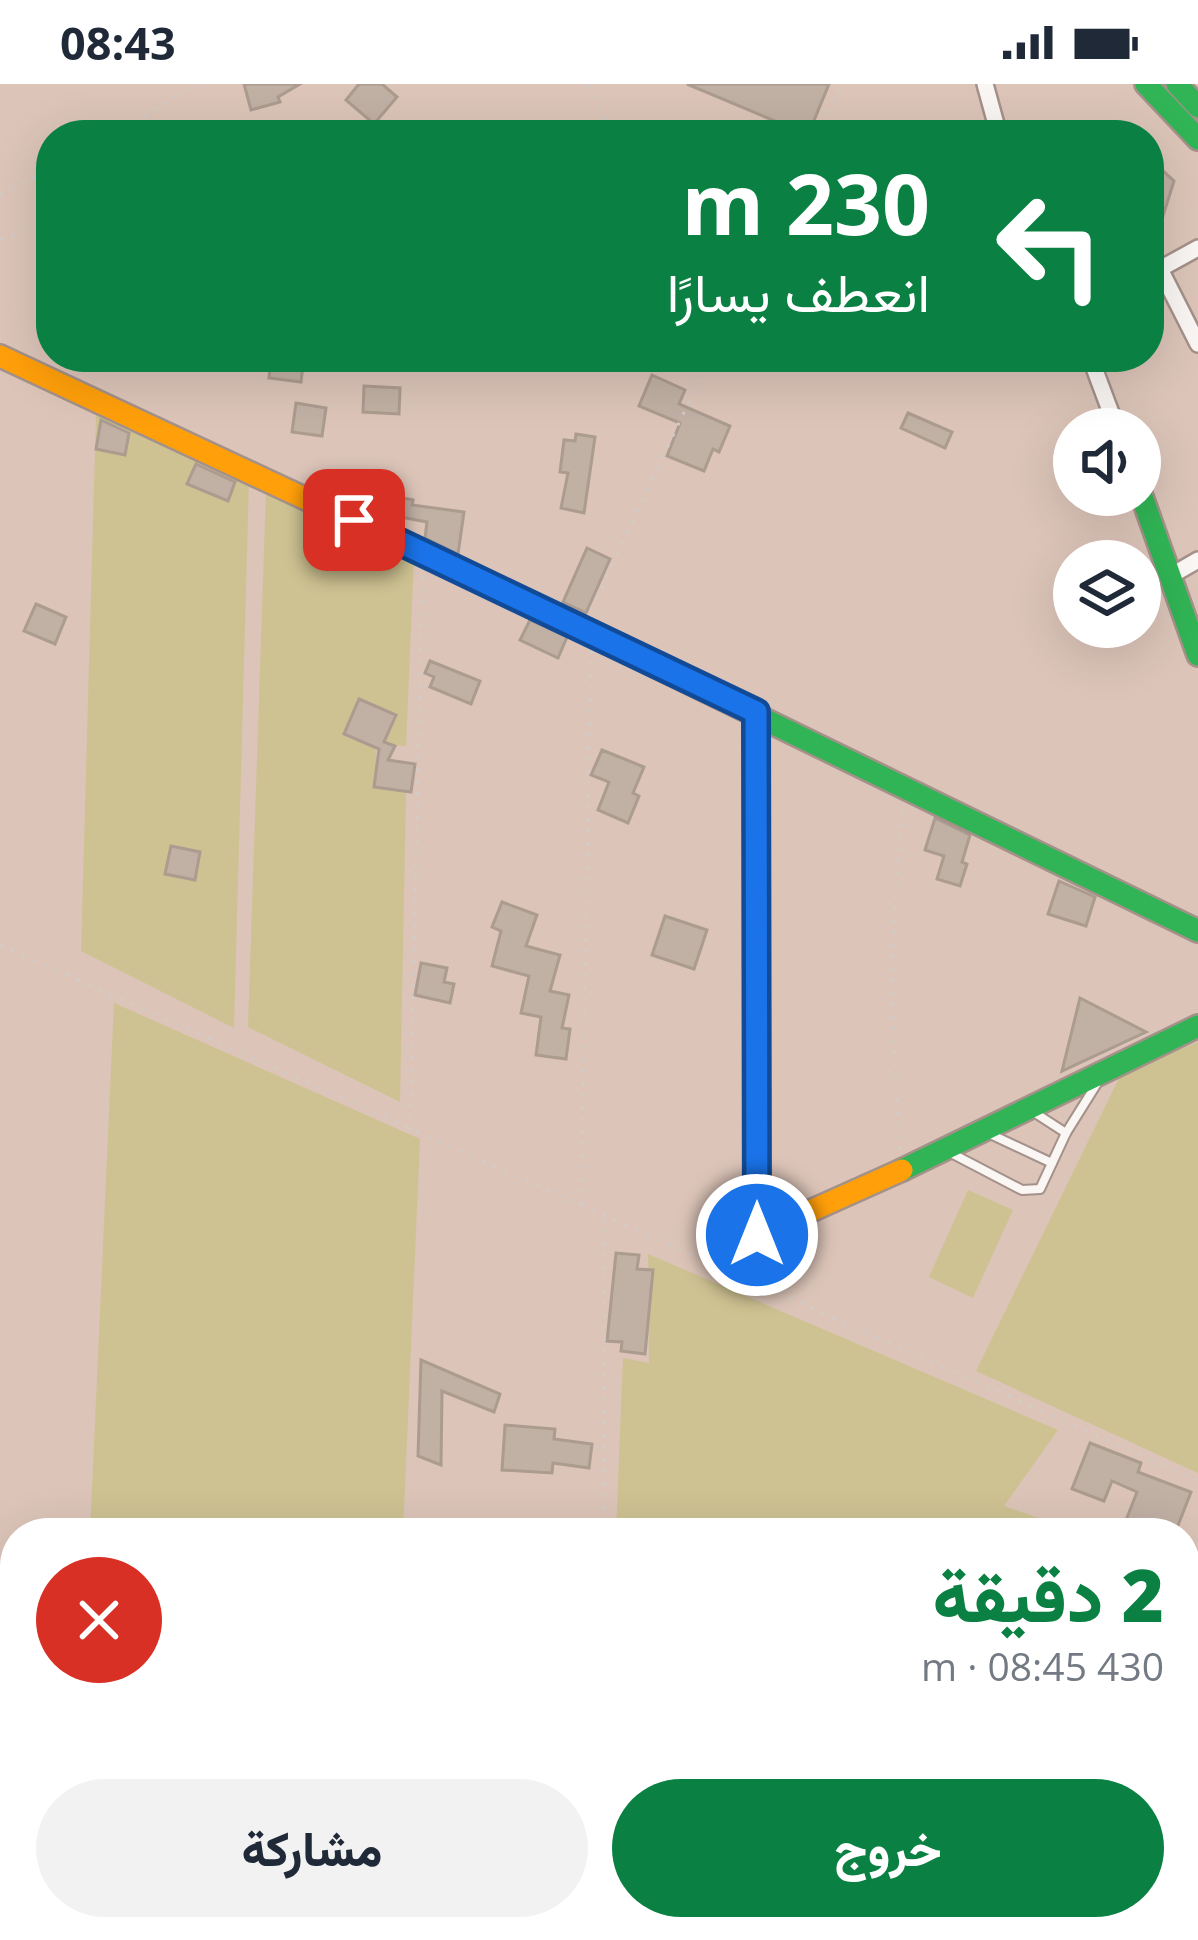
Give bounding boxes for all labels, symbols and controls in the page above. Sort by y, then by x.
text: 08:43 [60,12,176,73]
text: 230 m [682,145,930,260]
icon: left [972,168,1128,324]
text: انعطف يسارًا [667,254,930,328]
map controls [1053,408,1161,648]
button: sound [1053,408,1161,516]
pin [303,469,405,571]
icon: arrive [321,487,387,553]
button: layers [1053,540,1161,648]
position arrow [694,1172,820,1298]
text: 2 دقيقة [933,1545,1164,1643]
button: close [36,1557,162,1683]
text: 430 m · 08:45 [921,1639,1164,1692]
button: مشاركة [36,1779,588,1917]
button: خروج [612,1779,1164,1917]

